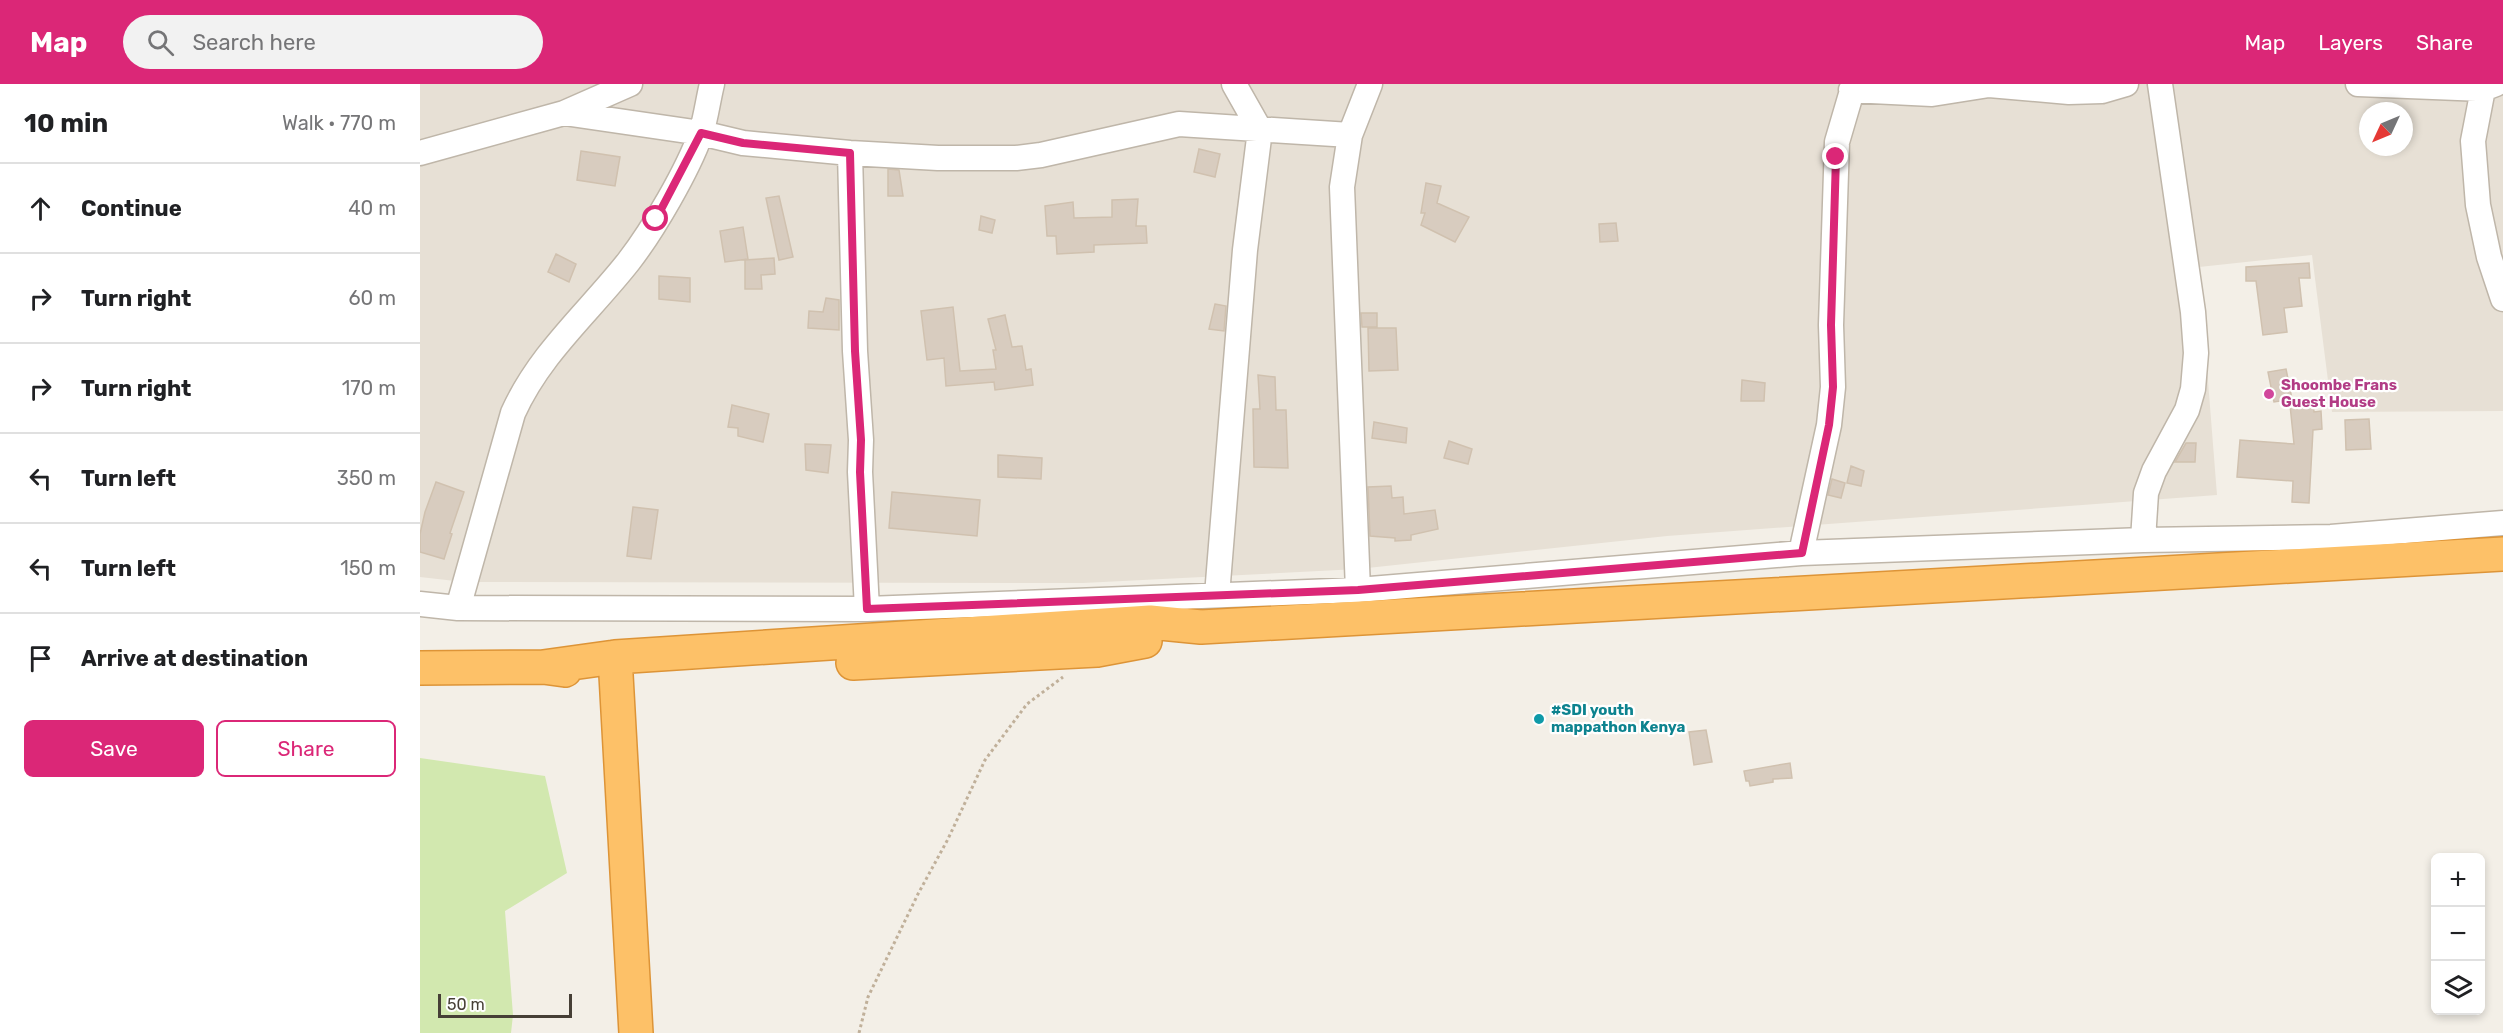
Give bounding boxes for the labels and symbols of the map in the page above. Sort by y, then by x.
north arrow [2359,102,2413,156]
route end [1822,143,1848,169]
route start [642,205,668,231]
place label: Shoombe Frans Guest House [2281,376,2397,411]
marker: Shoombe Frans Guest House [2262,387,2276,401]
place label: #SDI youth mappathon Kenya [1551,701,1685,736]
marker: #SDI youth mappathon Kenya [1532,712,1546,726]
scale bar [438,991,572,1018]

